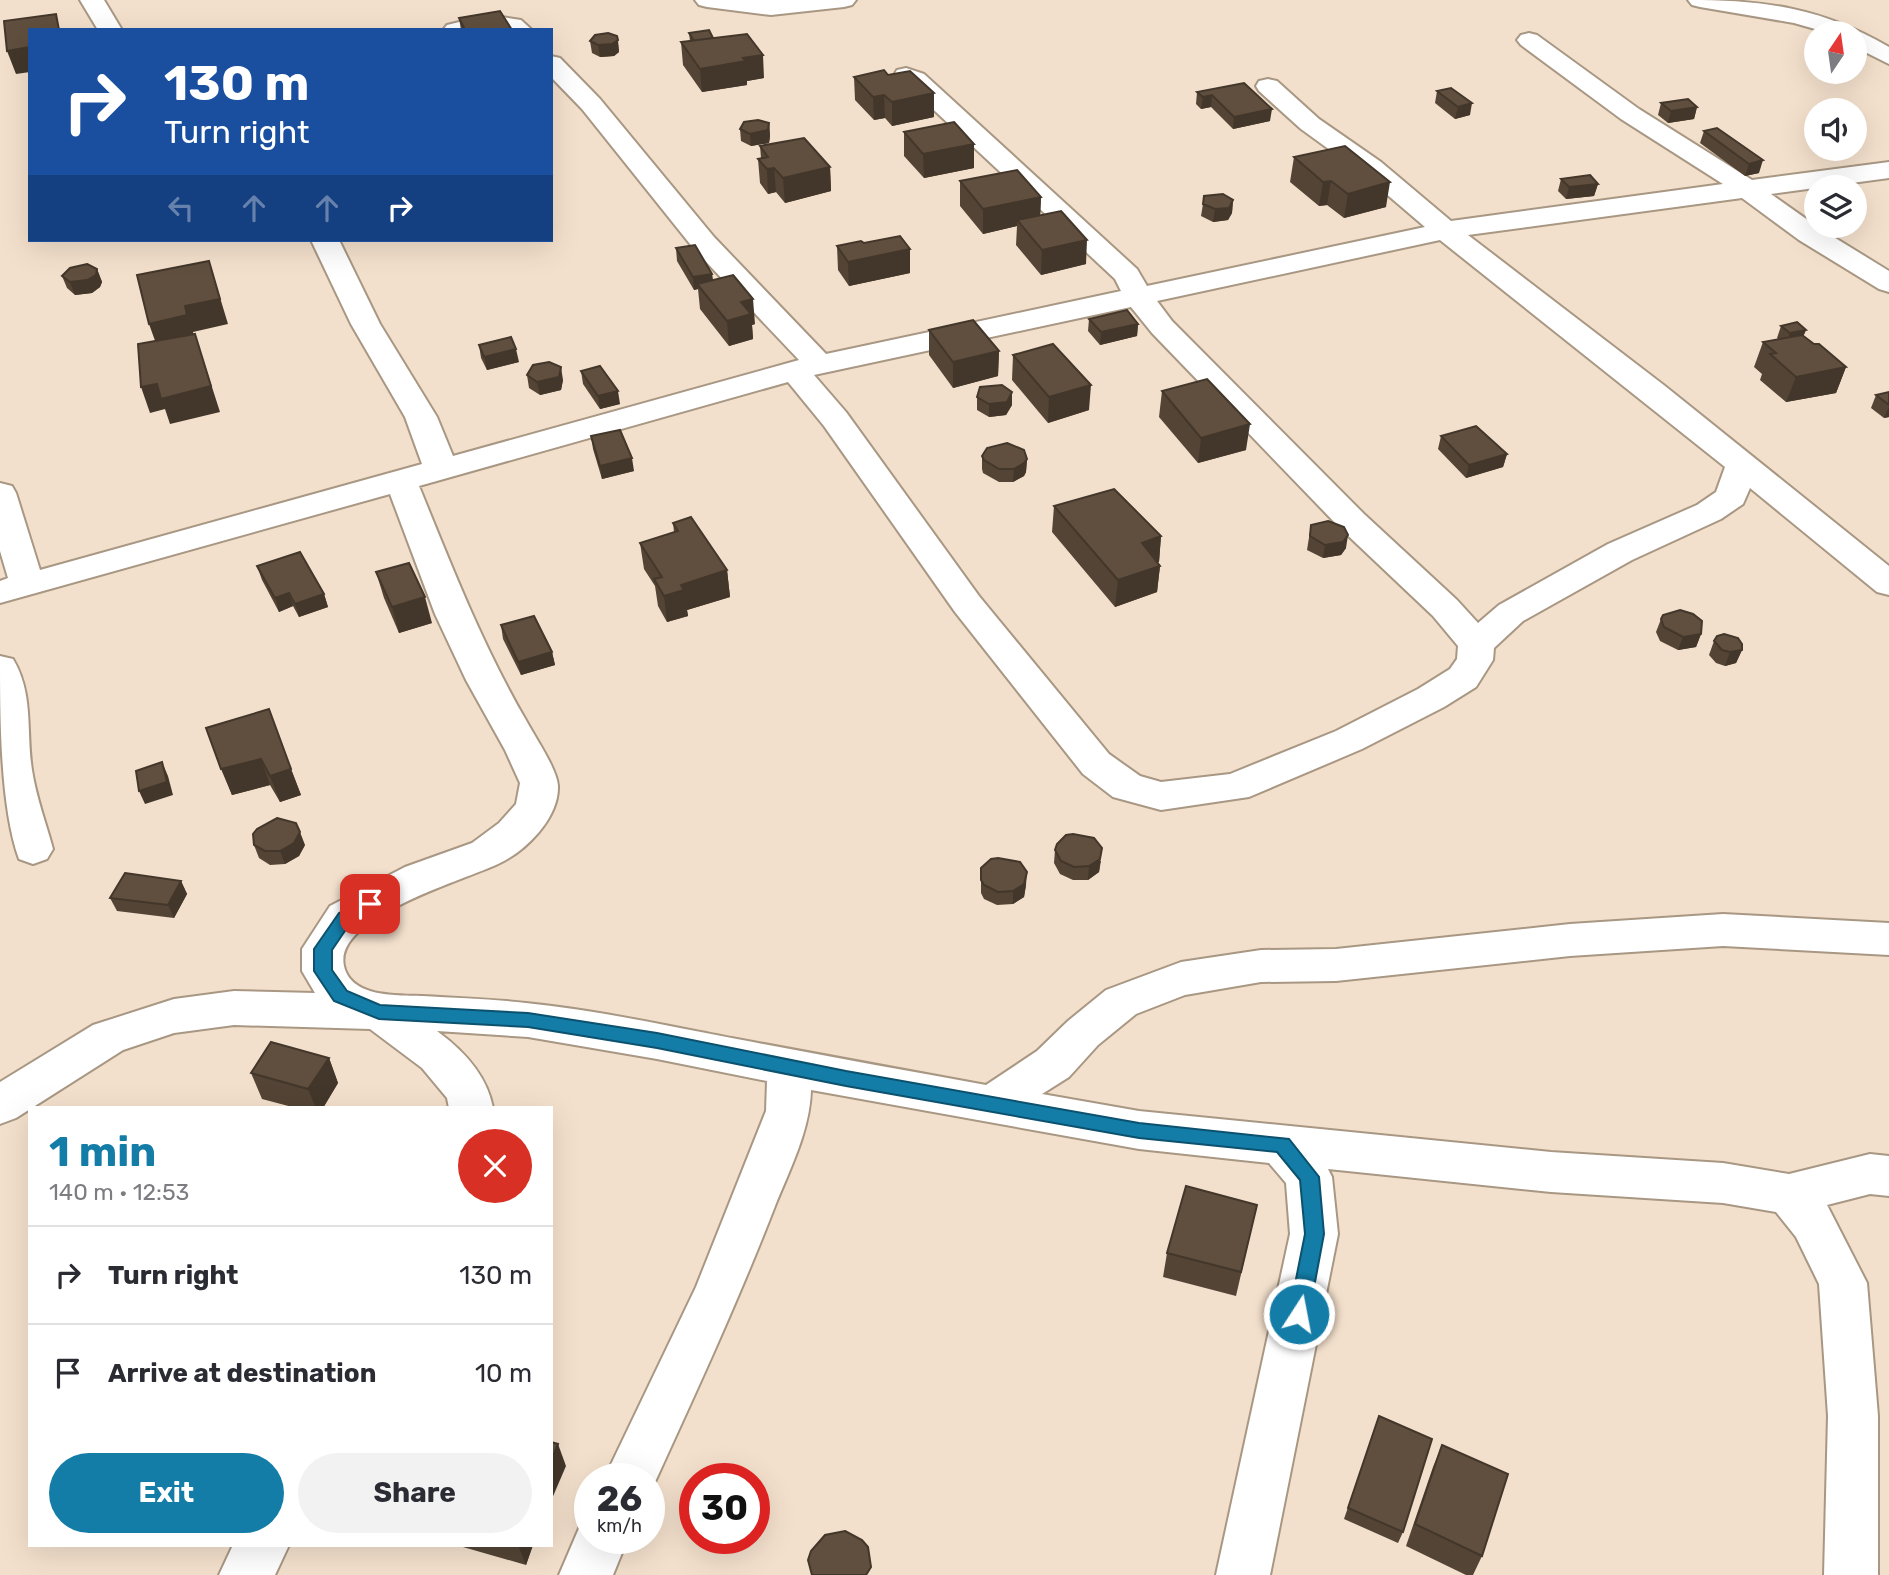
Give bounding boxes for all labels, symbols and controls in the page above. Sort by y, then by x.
north arrow [1804,21,1867,84]
map controls [1804,21,1867,238]
text: 130 m [164,54,309,112]
icon: right [49,56,140,147]
button: sound [1804,98,1867,161]
text: Turn right [164,113,309,151]
button: layers [1804,175,1867,238]
icon: left [162,189,200,227]
icon: ahead [235,189,273,227]
icon: ahead [308,189,346,227]
icon: right [381,189,419,227]
pin [340,874,400,934]
icon: arrive [351,885,389,923]
text: 1 min [49,1127,156,1177]
button: close [458,1129,532,1203]
text: 140 m · 12:53 [49,1178,189,1206]
icon: right [49,1256,87,1294]
text: Turn right [108,1260,238,1291]
text: 130 m [459,1260,532,1291]
position arrow [1262,1277,1336,1351]
icon: arrive [49,1354,87,1392]
text: Arrive at destination [108,1358,376,1389]
text: 10 m [475,1358,532,1389]
button: Exit [49,1453,284,1533]
button: Share [298,1453,532,1533]
speed limit sign: 30 [679,1463,770,1554]
text: 26 [597,1478,642,1520]
text: km/h [597,1515,642,1537]

